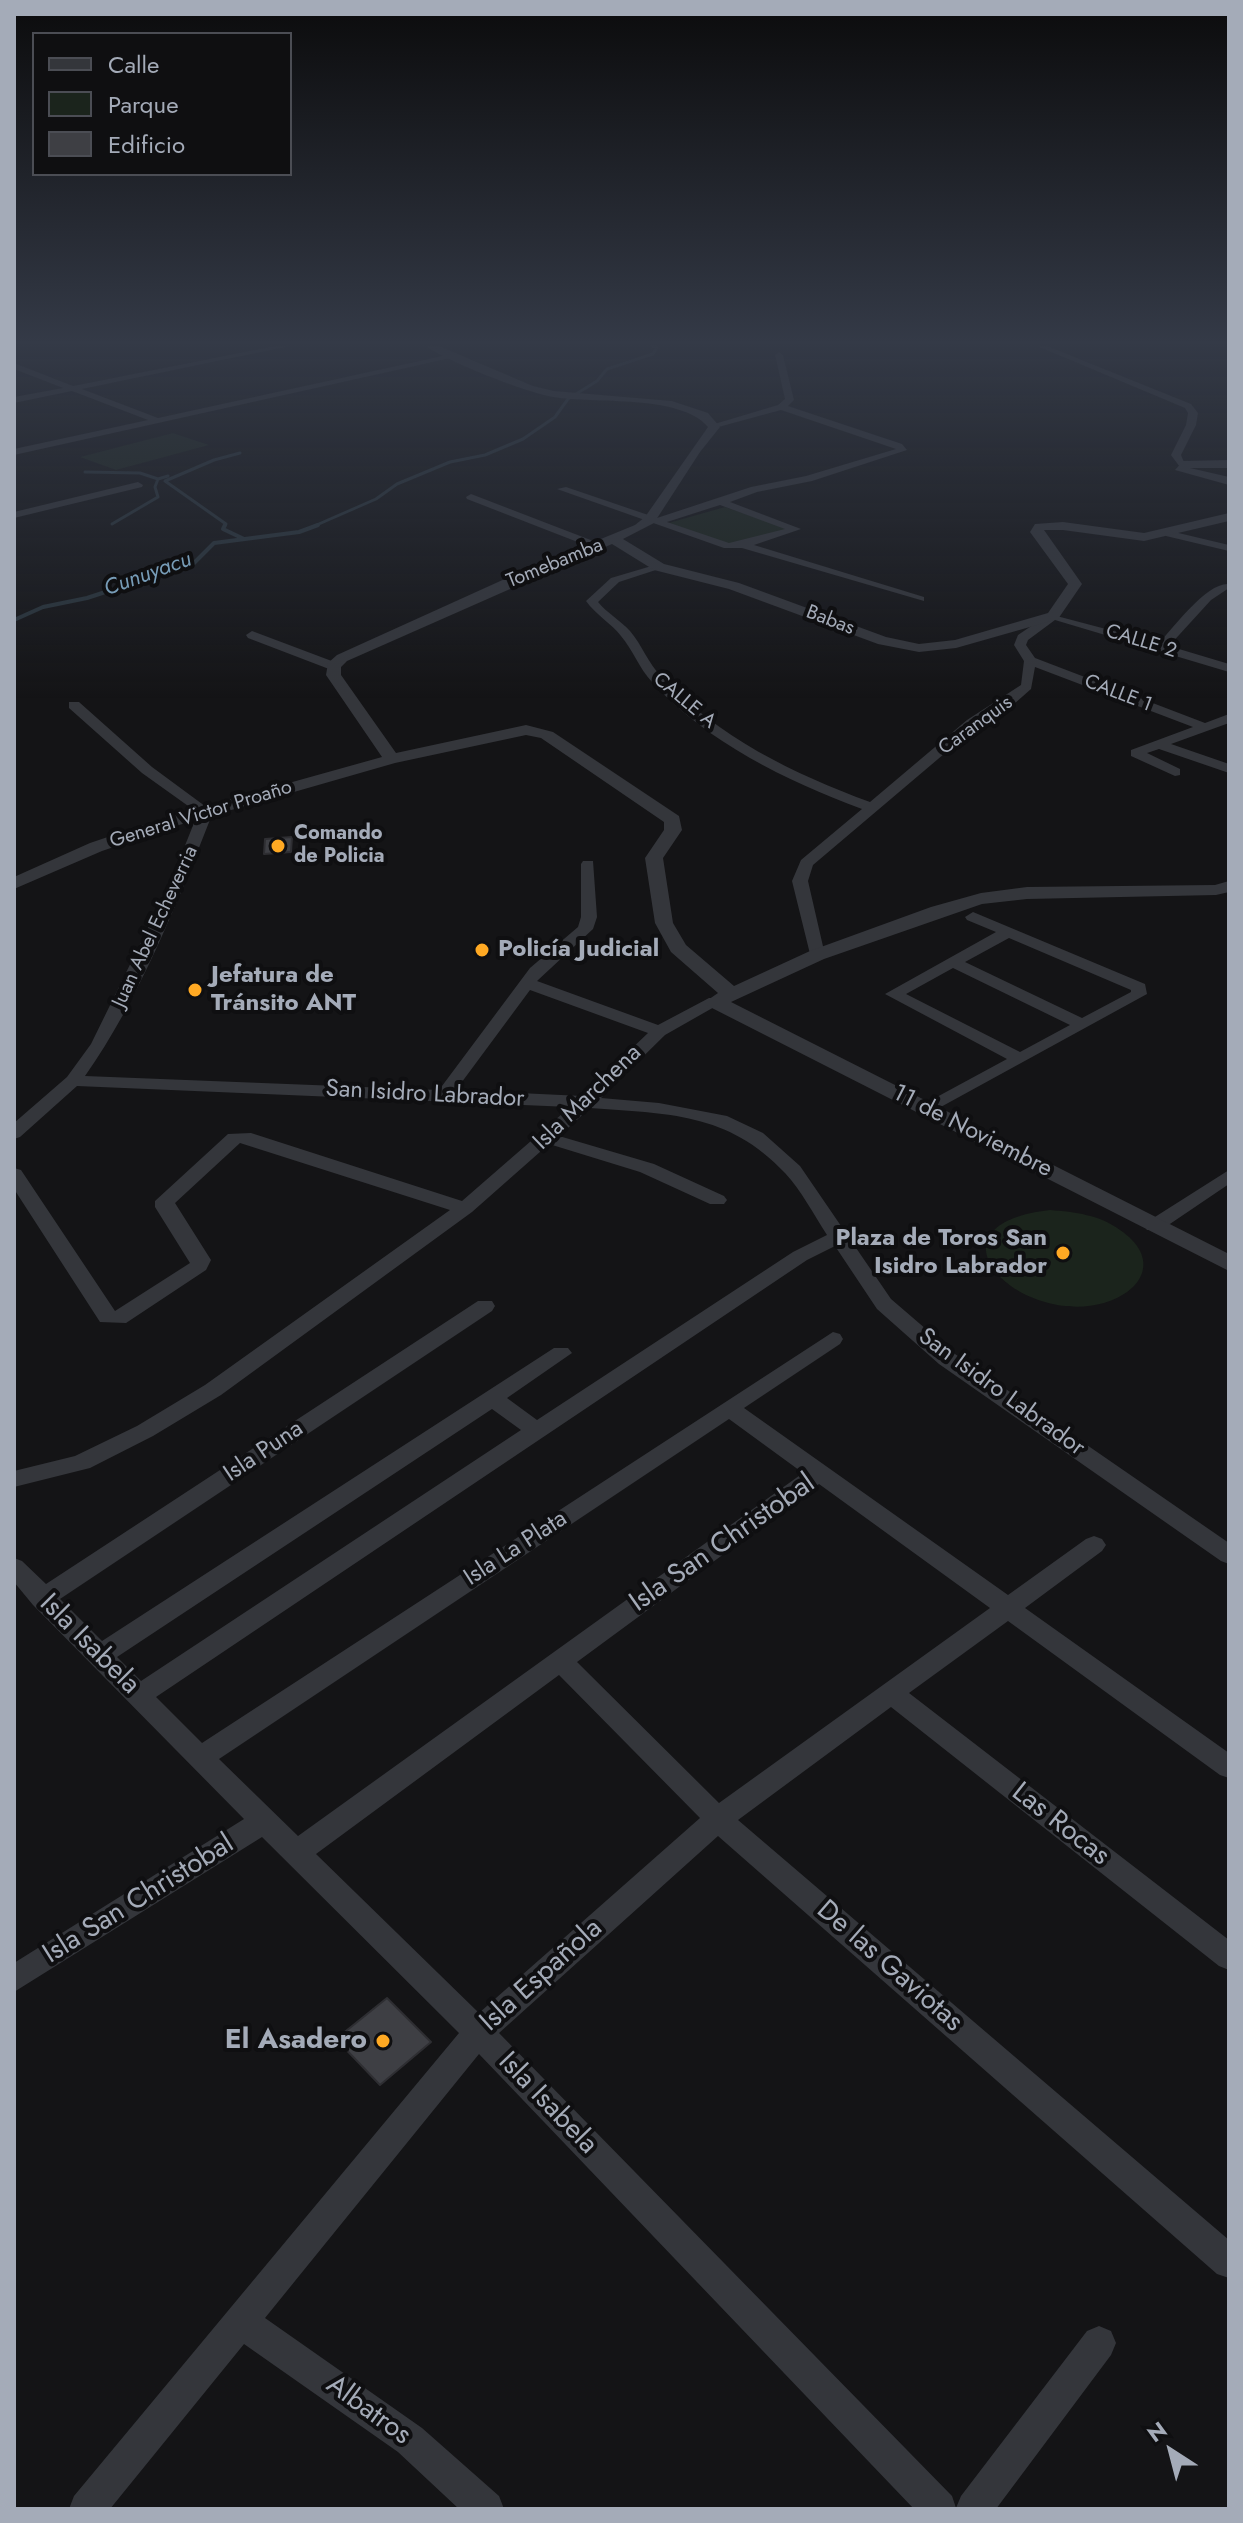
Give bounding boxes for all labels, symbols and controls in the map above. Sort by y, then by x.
legend [32,32,292,176]
text: Calle [108,47,159,82]
text: Parque [108,87,179,122]
text: Edificio [108,127,185,162]
street label: Tomebamba [503,534,607,594]
water label: Cunuyacu [101,547,195,603]
street label: Babas [802,601,858,641]
street label: CALLE 2 [1103,620,1179,664]
street label: CALLE A [648,668,720,734]
street label: CALLE 1 [1081,670,1155,718]
street label: Caranquis [934,691,1018,761]
street label: General Victor Proaño [107,776,295,854]
place label: Comando de Policia [294,822,385,869]
marker: Comando de Policia [269,837,287,855]
street label: Juan Abel Echeverria [108,842,204,1012]
place label: Policía Judicial [498,936,659,964]
marker: Policía Judicial [473,941,491,959]
place label: Jefatura de Tránsito ANT [211,962,356,1018]
marker: Jefatura de Tránsito ANT [186,981,204,999]
street label: Isla Marchena [528,1039,648,1157]
street label: San Isidro Labrador [325,1075,525,1115]
street label: 11 de Noviembre [887,1079,1057,1185]
place label: Plaza de Toros San Isidro Labrador [835,1225,1047,1281]
marker: Plaza de Toros San Isidro Labrador [1054,1244,1072,1262]
street label: San Isidro Labrador [912,1323,1090,1463]
street label: Isla Puna [219,1415,309,1489]
street label: Isla San Christobal [624,1468,822,1620]
street label: Isla La Plata [459,1505,573,1593]
street label: Isla Isabela [32,1588,146,1702]
street label: Las Rocas [1004,1776,1116,1874]
street label: Isla San Christobal [38,1828,240,1972]
street label: De las Gaviotas [809,1894,969,2040]
street label: Isla Española [474,1913,610,2039]
place label: El Asadero [225,2024,367,2058]
marker: El Asadero [374,2032,392,2050]
street label: Isla Isabela [490,2046,604,2162]
street label: Albatros [319,2369,417,2453]
north arrow [1131,2411,1211,2491]
text: N [1140,2414,1173,2450]

